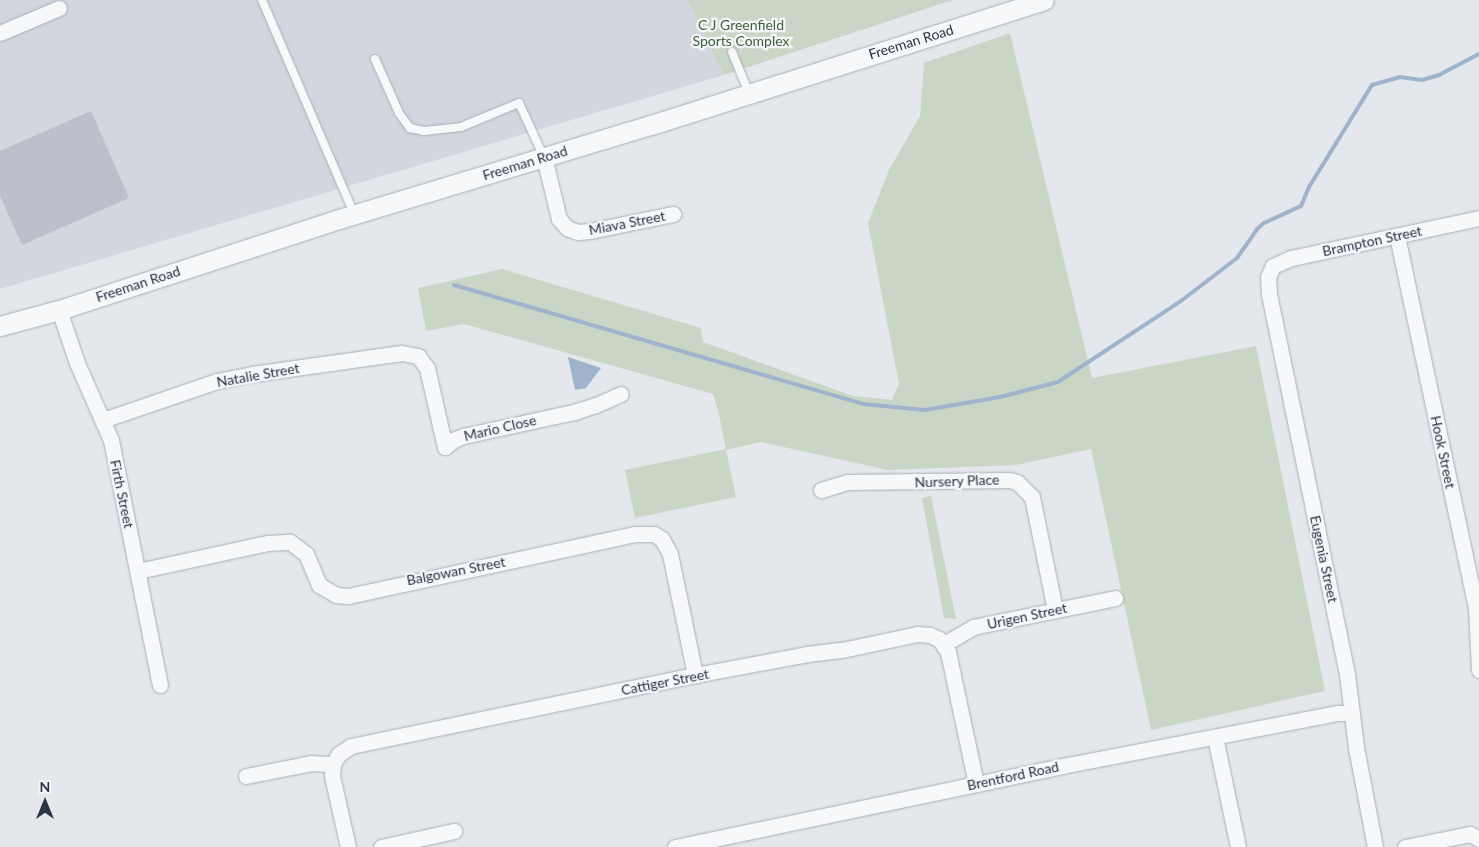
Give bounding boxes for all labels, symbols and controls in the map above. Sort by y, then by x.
park label: C J Greenfield Sports Complex [692,17,790,49]
street label: Freeman Road [867,21,955,63]
street label: Freeman Road [481,142,569,184]
street label: Miava Street [587,207,667,239]
street label: Brampton Street [1321,222,1423,260]
street label: Freeman Road [94,262,182,306]
street label: Natalie Street [215,359,301,391]
street label: Mario Close [462,412,538,444]
street label: Hook Street [1427,414,1459,490]
street label: Firth Street [107,458,137,530]
street label: Nursery Place [914,471,1000,491]
street label: Eugenia Street [1307,514,1341,604]
street label: Balgowan Street [405,553,507,589]
street label: Urigen Street [985,599,1069,633]
street label: Cattiger Street [620,665,710,699]
street label: Brentford Road [966,758,1060,794]
north arrow [20,777,70,827]
text: N [40,778,50,795]

